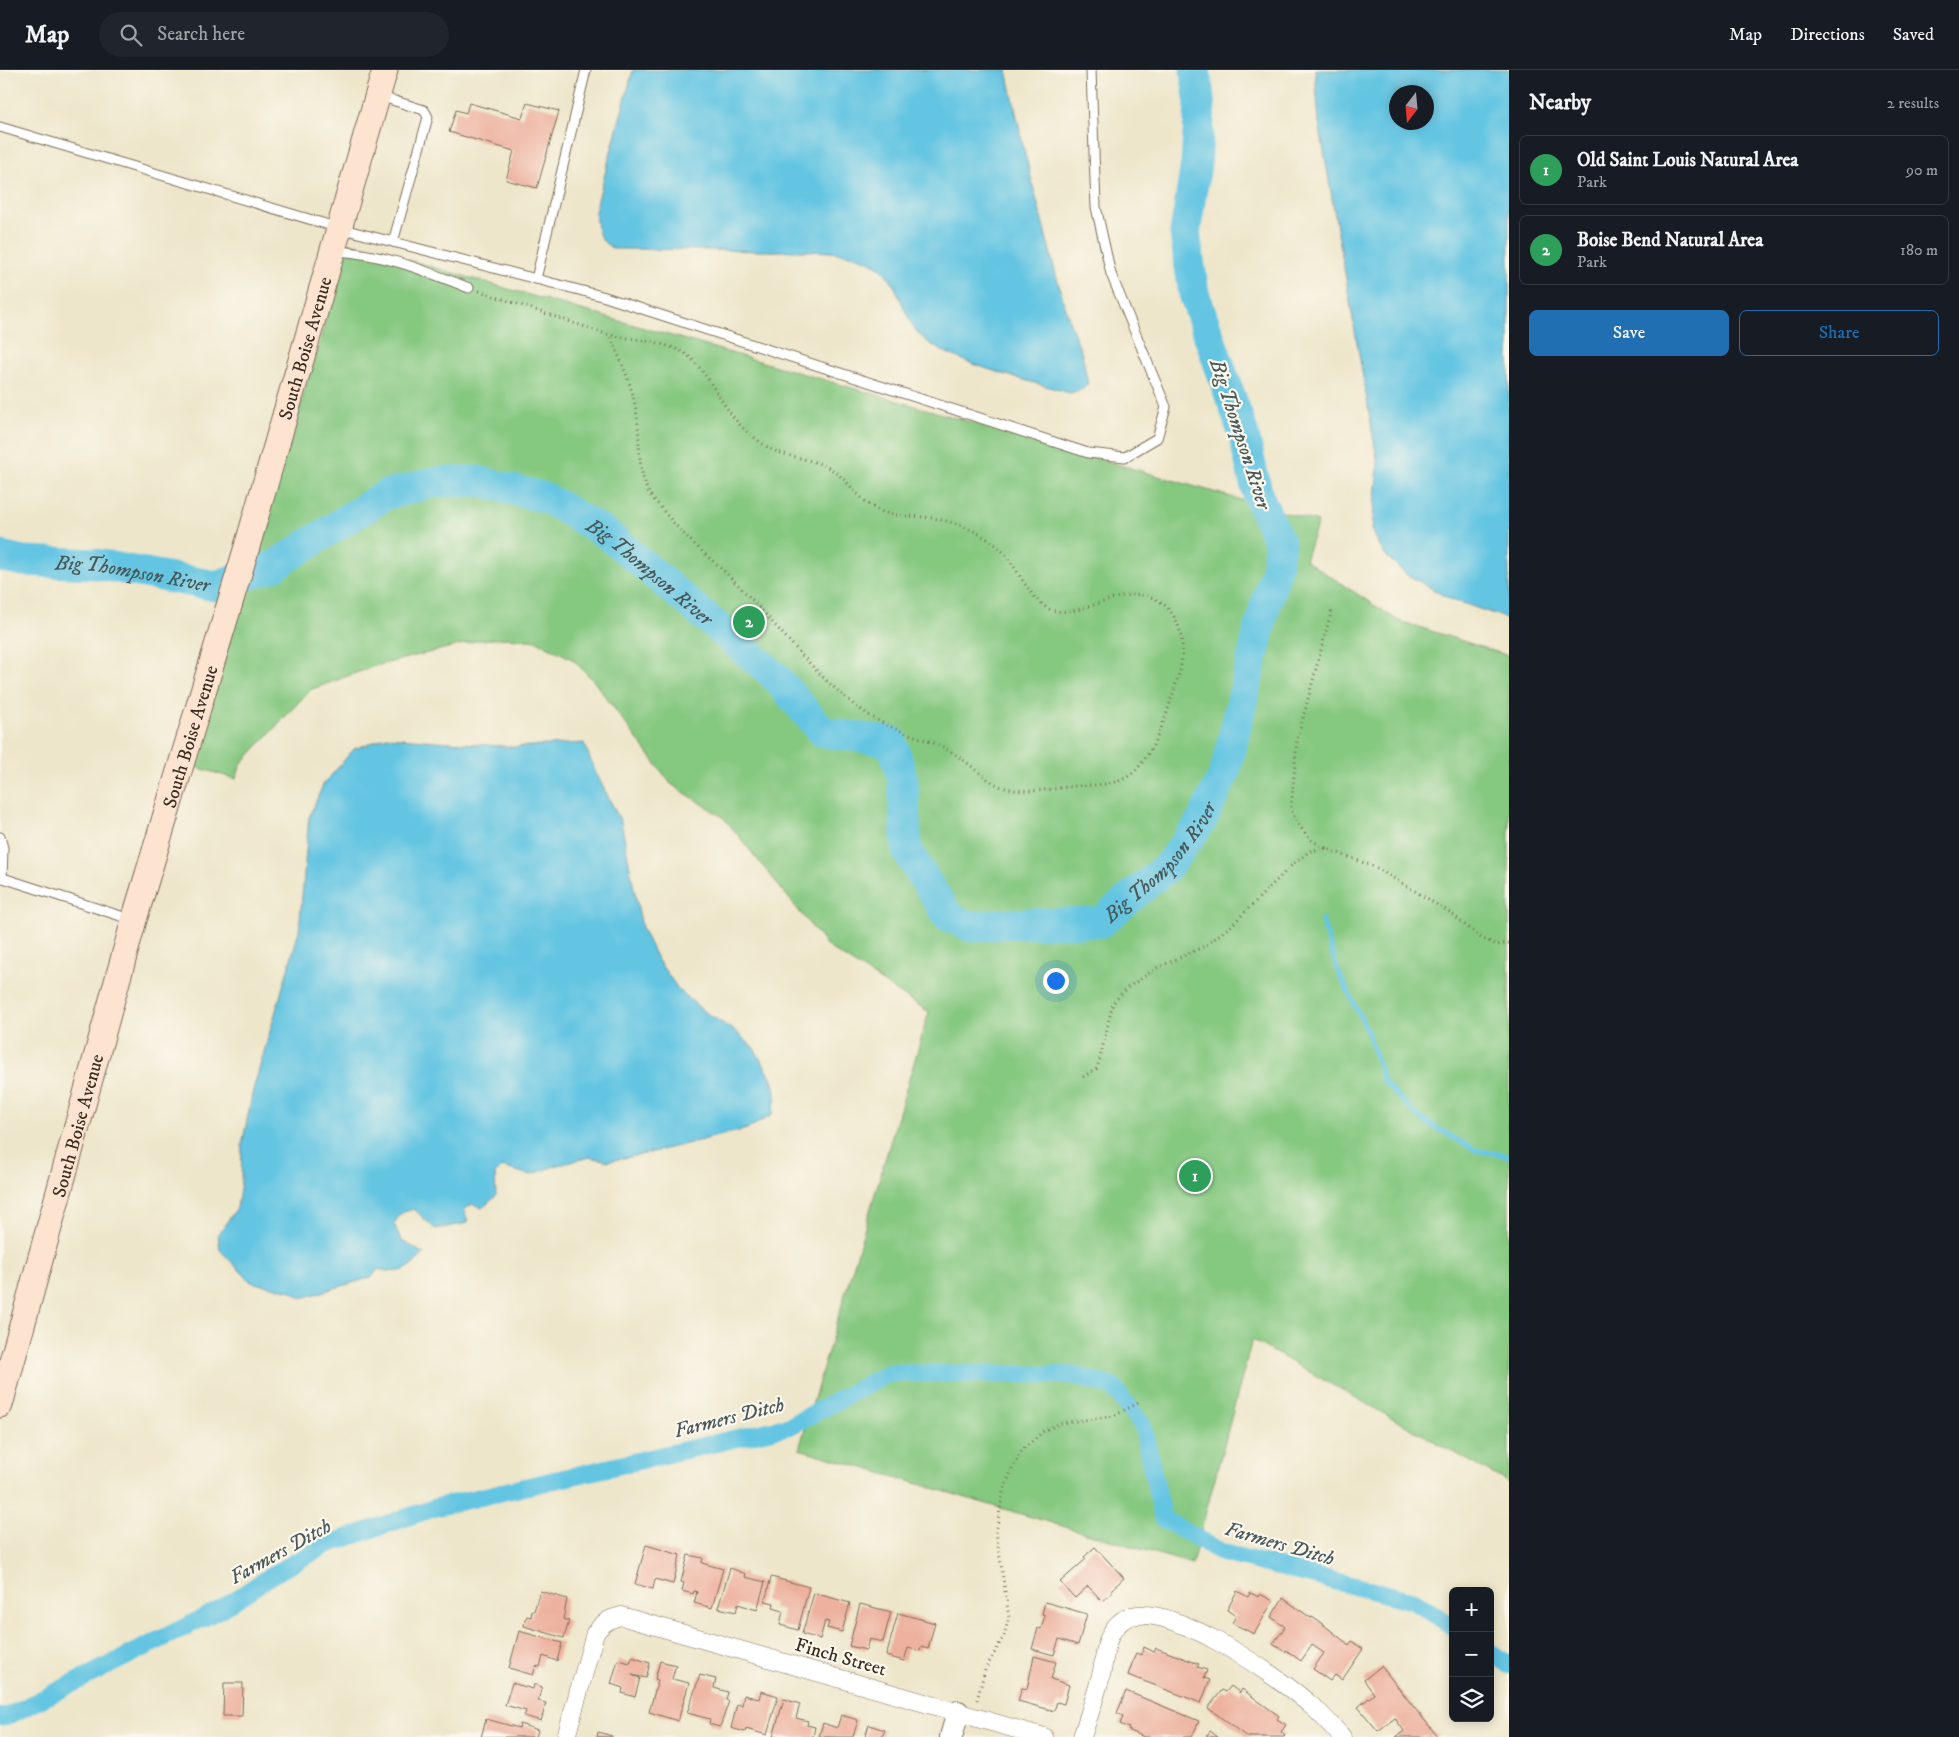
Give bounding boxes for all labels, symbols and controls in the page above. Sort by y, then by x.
search box [99,12,449,57]
text: Map [25,20,69,50]
icon: search [117,21,145,49]
text: Search here [157,23,245,46]
text: Map [1729,24,1762,46]
text: Directions [1790,24,1865,46]
text: Saved [1893,24,1934,46]
north arrow [1389,85,1434,130]
text: Nearby [1529,90,1591,116]
text: 2 results [1887,93,1939,113]
text: Old Saint Louis Natural Area [1577,149,1798,172]
text: 1 [1543,160,1549,180]
text: 90 m [1906,160,1938,180]
text: Park [1577,172,1607,192]
text: Boise Bend Natural Area [1577,229,1763,252]
text: 2 [1542,240,1550,260]
text: 180 m [1900,240,1938,260]
text: Park [1577,252,1607,272]
street label: South Boise Avenue [274,274,338,423]
button: Save [1529,310,1729,356]
button: Share [1739,310,1939,356]
water label: Big Thompson River [1203,355,1276,514]
water label: Big Thompson River [581,513,719,633]
water label: Big Thompson River [54,551,214,599]
pin: 2 [733,603,765,641]
street label: South Boise Avenue [159,663,223,811]
water label: Big Thompson River [1099,797,1224,929]
your location [1043,968,1069,994]
street label: South Boise Avenue [48,1051,109,1200]
pin: 1 [1179,1157,1211,1195]
water label: Farmers Ditch [672,1393,787,1444]
water label: Farmers Ditch [225,1514,336,1591]
water label: Farmers Ditch [1222,1517,1337,1572]
map controls [1449,1587,1494,1722]
button: + [1449,1587,1494,1632]
button: − [1449,1632,1494,1677]
street label: Finch Street [792,1633,889,1681]
button: layers [1449,1677,1494,1722]

